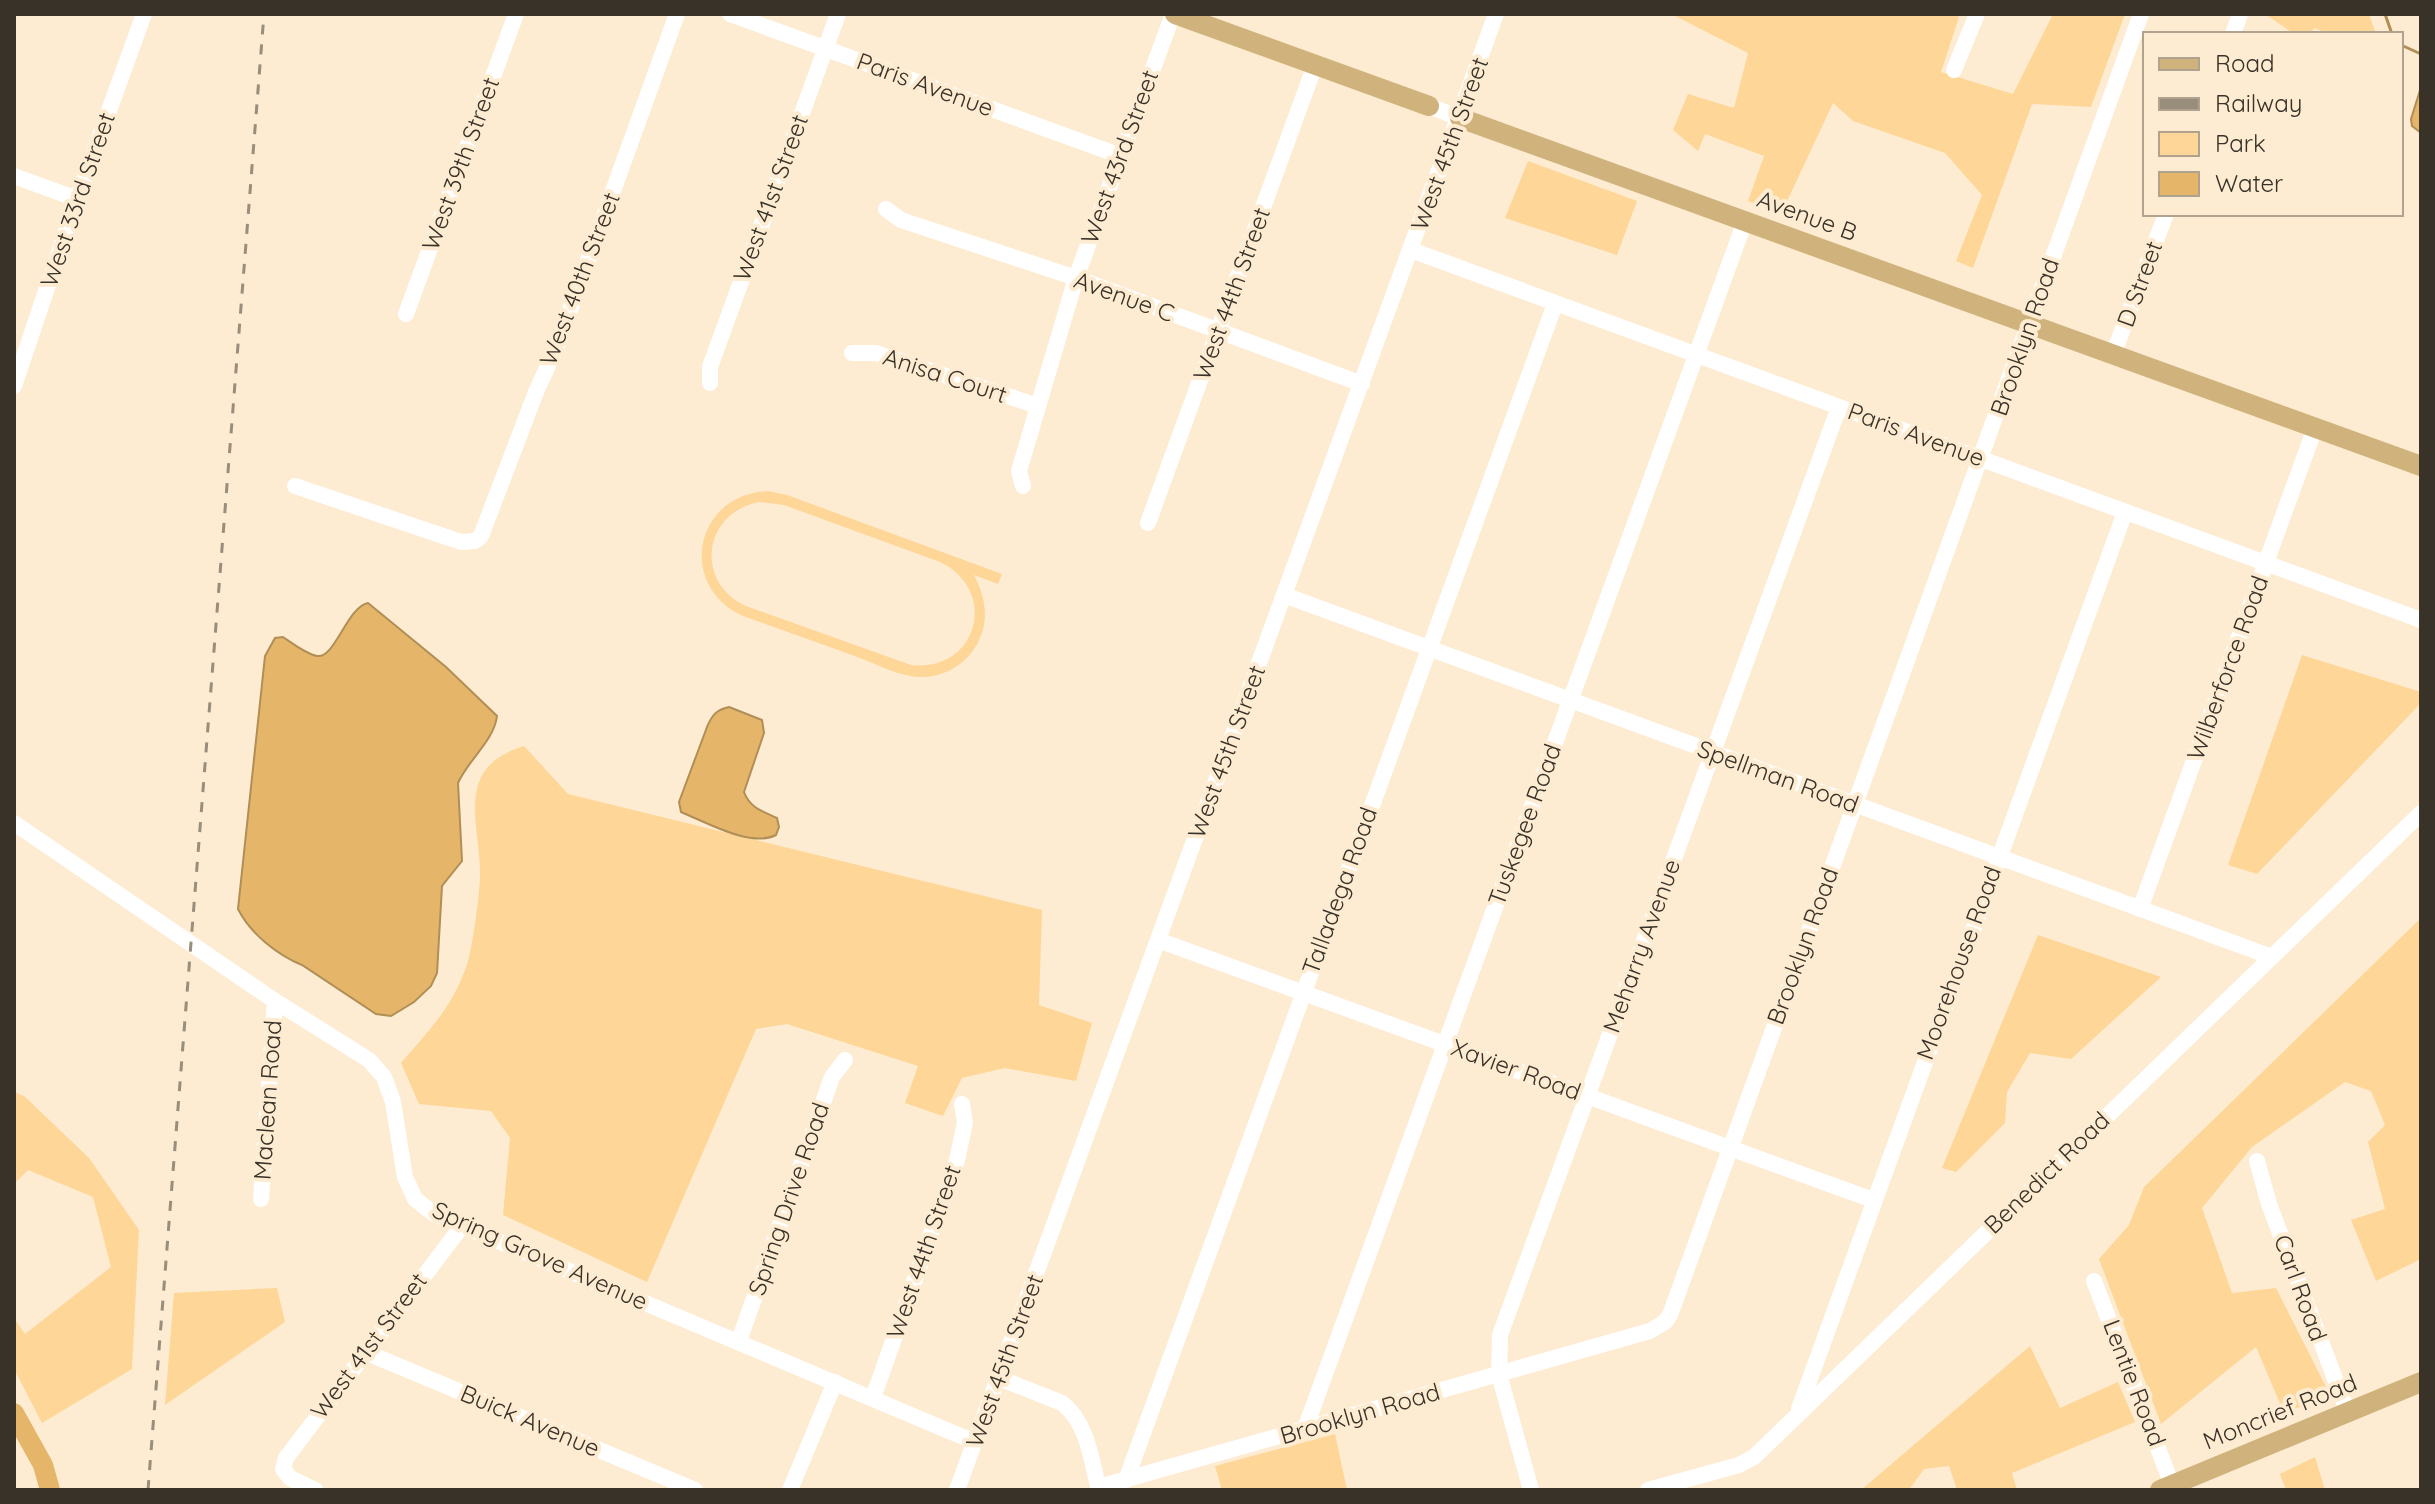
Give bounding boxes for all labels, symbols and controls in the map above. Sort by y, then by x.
legend [2143,32,2403,216]
street label: Paris Avenue [853,46,998,123]
text: Road [2215,48,2275,78]
street label: West 45th Street [1404,53,1494,234]
street label: West 43rd Street [1074,66,1164,248]
street label: West 39th Street [415,73,505,254]
text: Railway [2215,88,2302,118]
street label: West 33rd Street [33,108,121,291]
street label: West 41st Street [726,110,814,285]
text: Park [2215,128,2266,158]
text: Water [2215,168,2283,198]
street label: Avenue B [1753,183,1861,247]
street label: West 40th Street [532,188,626,370]
street label: West 44th Street [1186,203,1276,384]
street label: D Street [2110,237,2168,331]
street label: Brooklyn Road [1983,254,2065,419]
street label: Avenue C [1070,264,1178,328]
street label: Anisa Court [880,341,1011,409]
street label: Paris Avenue [1844,396,1989,473]
street label: Wilberforce Road [2180,571,2274,764]
street label: West 45th Street [1181,661,1271,842]
street label: Spellman Road [1694,733,1863,819]
street label: Tuskegee Road [1481,740,1567,910]
street label: Talladega Road [1295,803,1383,978]
street label: Meharry Avenue [1596,855,1686,1036]
street label: Moorehouse Road [1909,862,2007,1064]
street label: Brooklyn Road [1760,863,1844,1028]
street label: Maclean Road [246,1019,288,1181]
street label: Xavier Road [1448,1032,1585,1106]
street label: Spring Drive Road [741,1098,835,1299]
street label: Benedict Road [1977,1105,2115,1240]
street label: West 44th Street [879,1161,967,1342]
street label: Spring Grove Avenue [428,1194,653,1316]
street label: Carl Road [2268,1230,2334,1345]
street label: West 41st Street [303,1266,433,1424]
street label: West 45th Street [959,1270,1049,1451]
street label: Lentie Road [2097,1315,2173,1450]
street label: Moncrief Road [2198,1367,2361,1456]
street label: Brooklyn Road [1276,1376,1443,1450]
street label: Buick Avenue [456,1377,605,1463]

